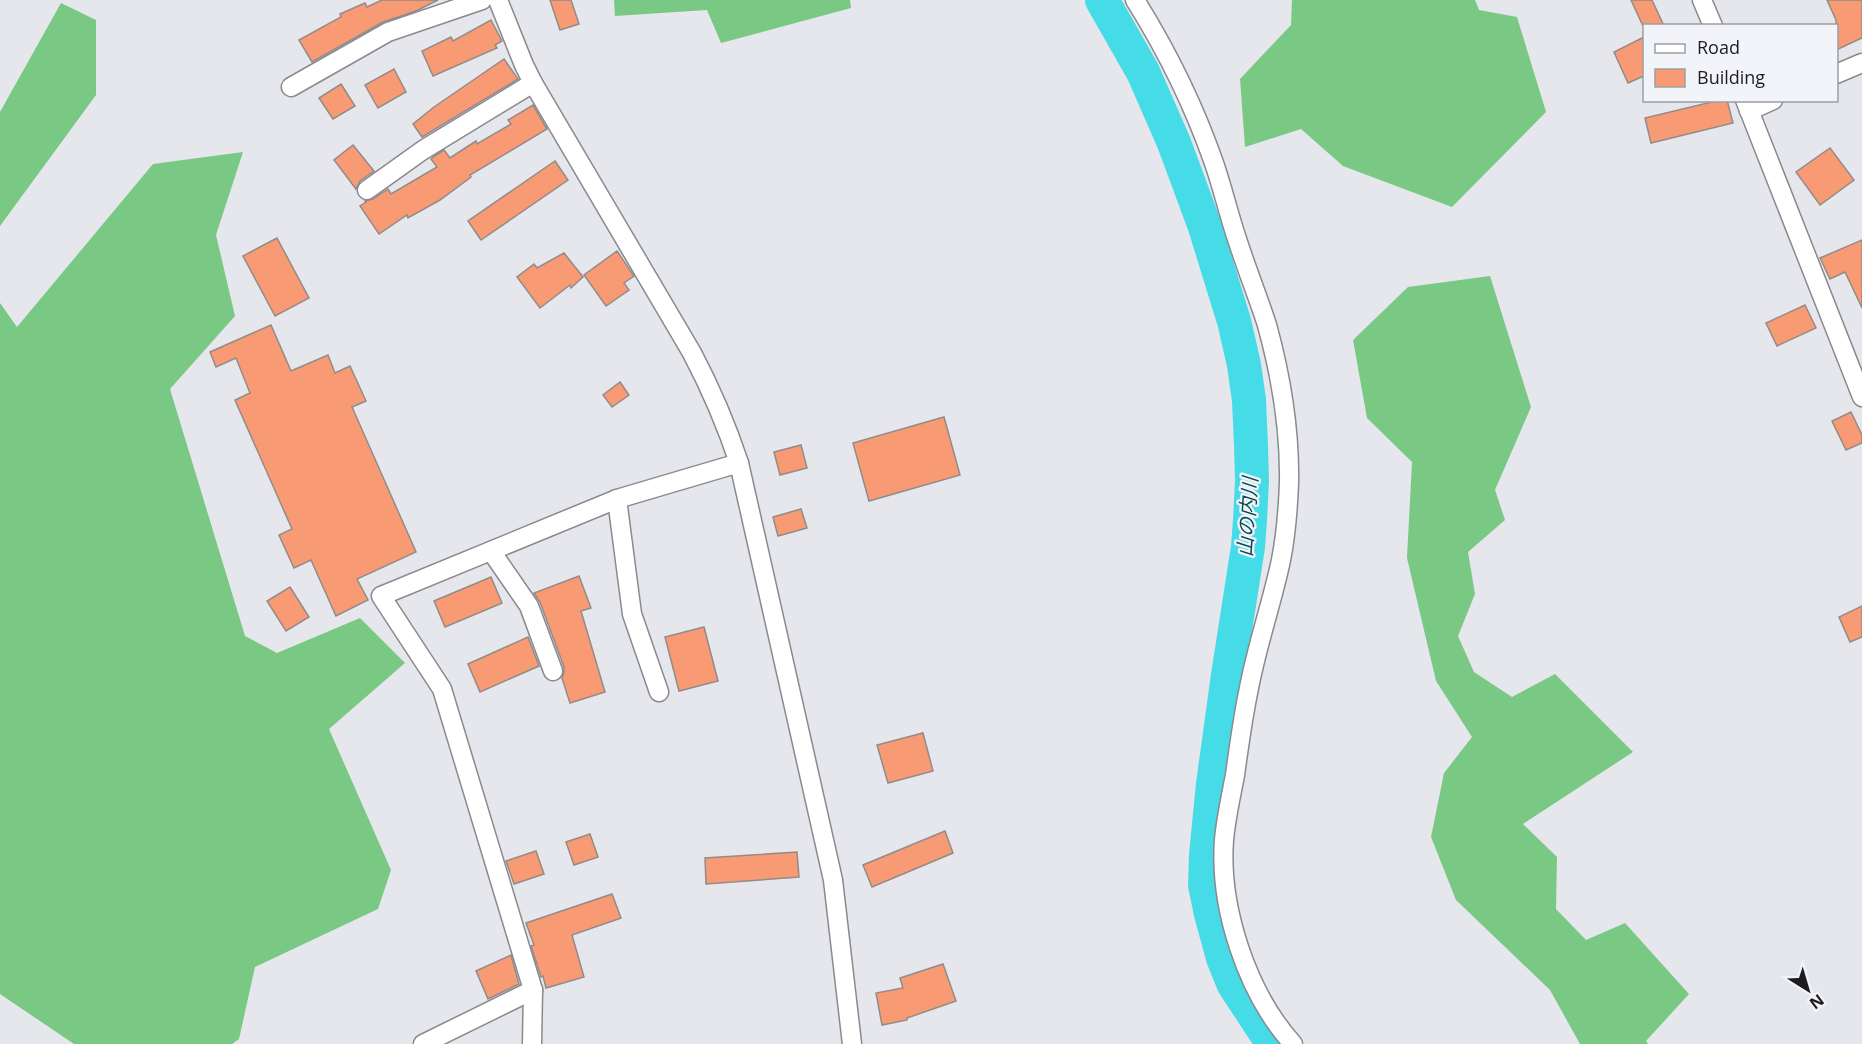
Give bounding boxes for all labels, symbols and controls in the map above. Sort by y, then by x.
legend [1643,24,1838,102]
text: Road [1697,35,1740,59]
text: Building [1697,65,1765,89]
water label: 山の内川 [1231,474,1263,558]
north arrow [1778,960,1838,1020]
text: N [1805,989,1829,1015]

